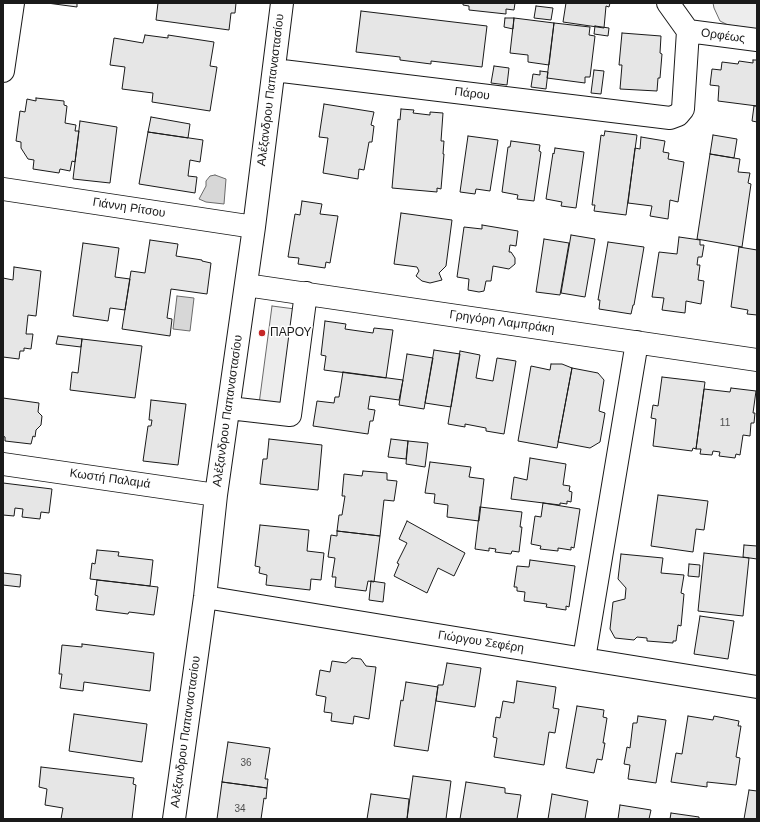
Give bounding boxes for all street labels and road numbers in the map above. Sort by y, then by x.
street label: Αλέξανδρου Παπαναστασίου [255,13,287,167]
street label: Ορφέως [700,26,746,46]
street label: Πάρου [453,85,491,103]
street label: Γιάννη Ρίτσου [92,195,166,221]
street label: Γρηγόρη Λαμπράκη [448,307,556,337]
street label: Αλέξανδρου Παπαναστασίου [210,334,246,488]
street label: Κωστή Παλαμά [69,466,151,492]
street label: Γιώργου Σεφέρη [437,628,525,656]
street label: Αλέξανδρου Παπαναστασίου [168,655,204,809]

